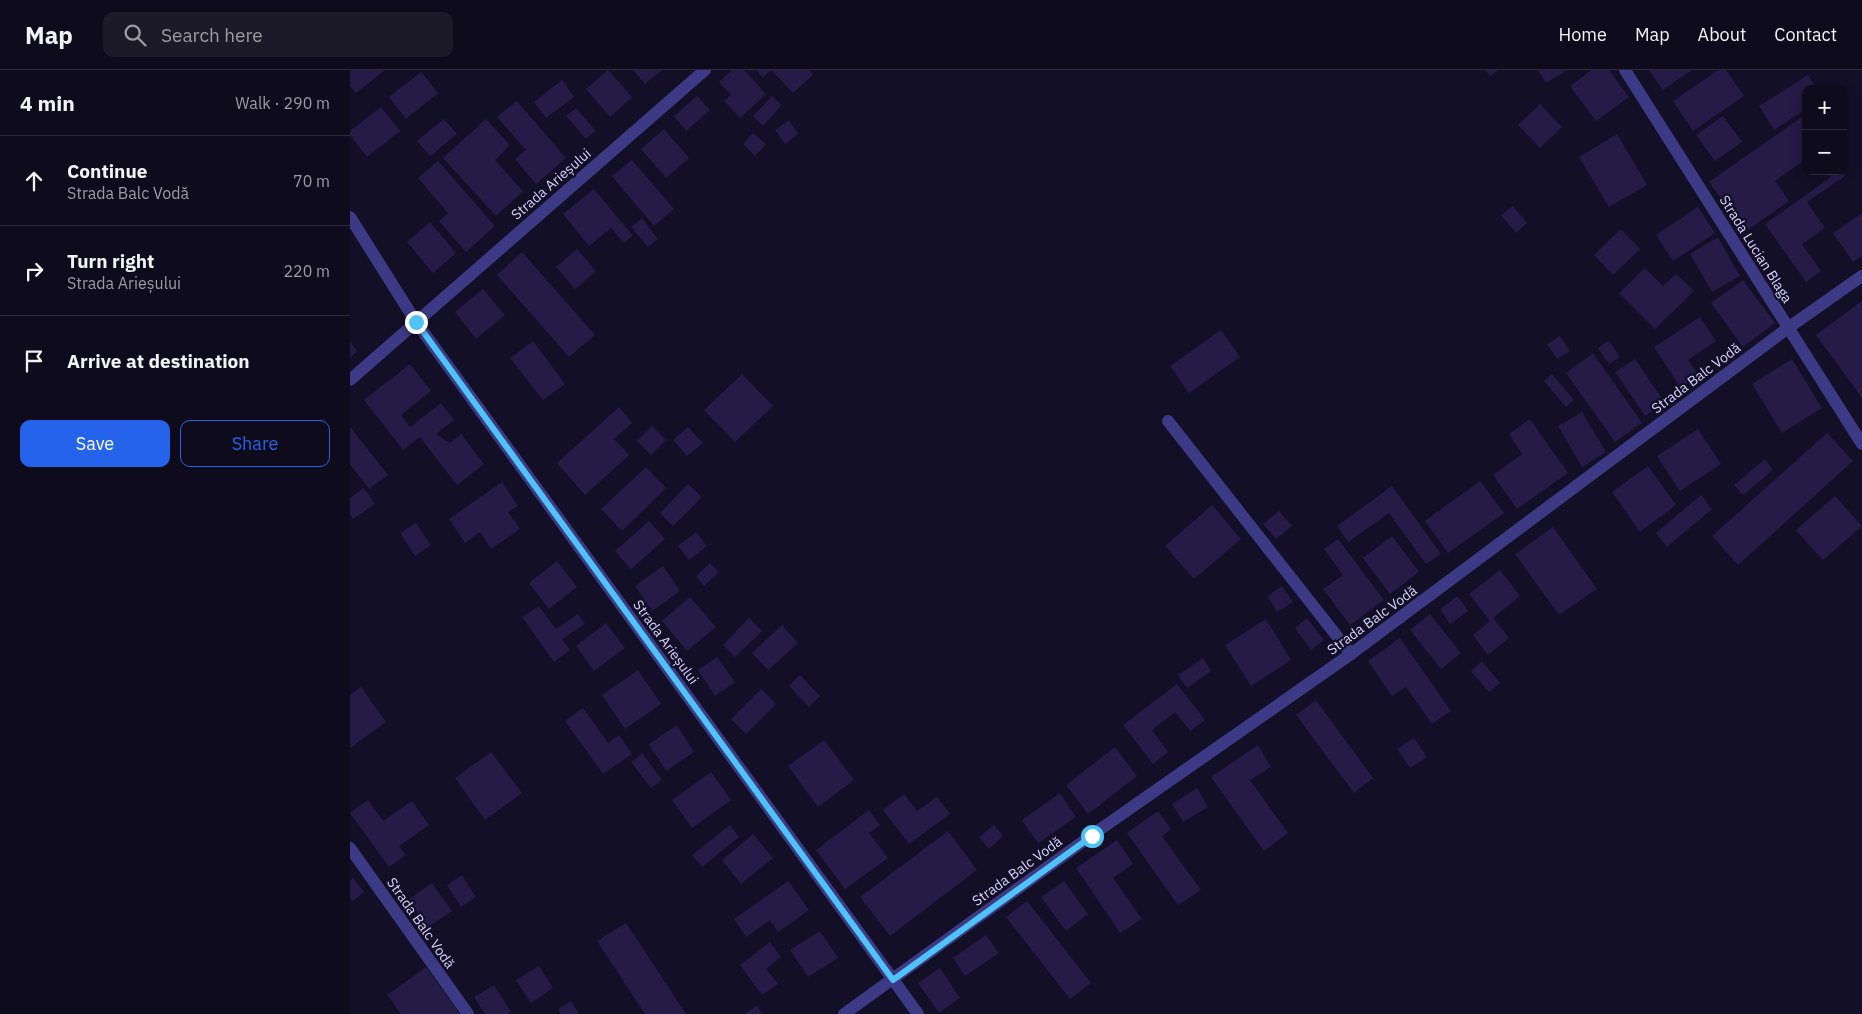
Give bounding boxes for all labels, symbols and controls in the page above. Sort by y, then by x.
search box [103,12,453,57]
text: Map [25,19,73,51]
icon: search [121,21,149,49]
text: Search here [161,23,263,47]
text: Home [1559,23,1607,46]
text: Map [1635,23,1670,46]
text: About [1698,23,1746,46]
text: Contact [1774,23,1837,46]
map controls [1802,85,1847,175]
button: + [1802,85,1847,130]
text: 4 min [20,89,75,117]
text: Walk · 290 m [235,93,330,113]
button: − [1802,130,1847,175]
street label: Strada Arieșului [507,144,595,224]
text: Continue [67,159,147,183]
icon: ahead [20,167,48,195]
text: 70 m [293,171,330,191]
text: Strada Balc Vodă [67,183,189,203]
street label: Strada Lucian Blaga [1716,192,1797,307]
text: Turn right [67,249,154,273]
icon: right [20,257,48,285]
text: 220 m [283,261,330,281]
text: Strada Arieșului [67,273,181,293]
route end [405,311,428,334]
street label: Strada Balc Vodă [1648,338,1744,417]
icon: arrive [20,347,48,375]
text: Arrive at destination [67,349,250,373]
button: Save [20,420,170,467]
button: Share [180,420,330,467]
street label: Strada Balc Vodă [1323,581,1421,659]
street label: Strada Arieșului [629,596,703,688]
route start [1081,825,1104,848]
street label: Strada Balc Vodă [968,832,1066,910]
street label: Strada Balc Vodă [383,874,459,972]

